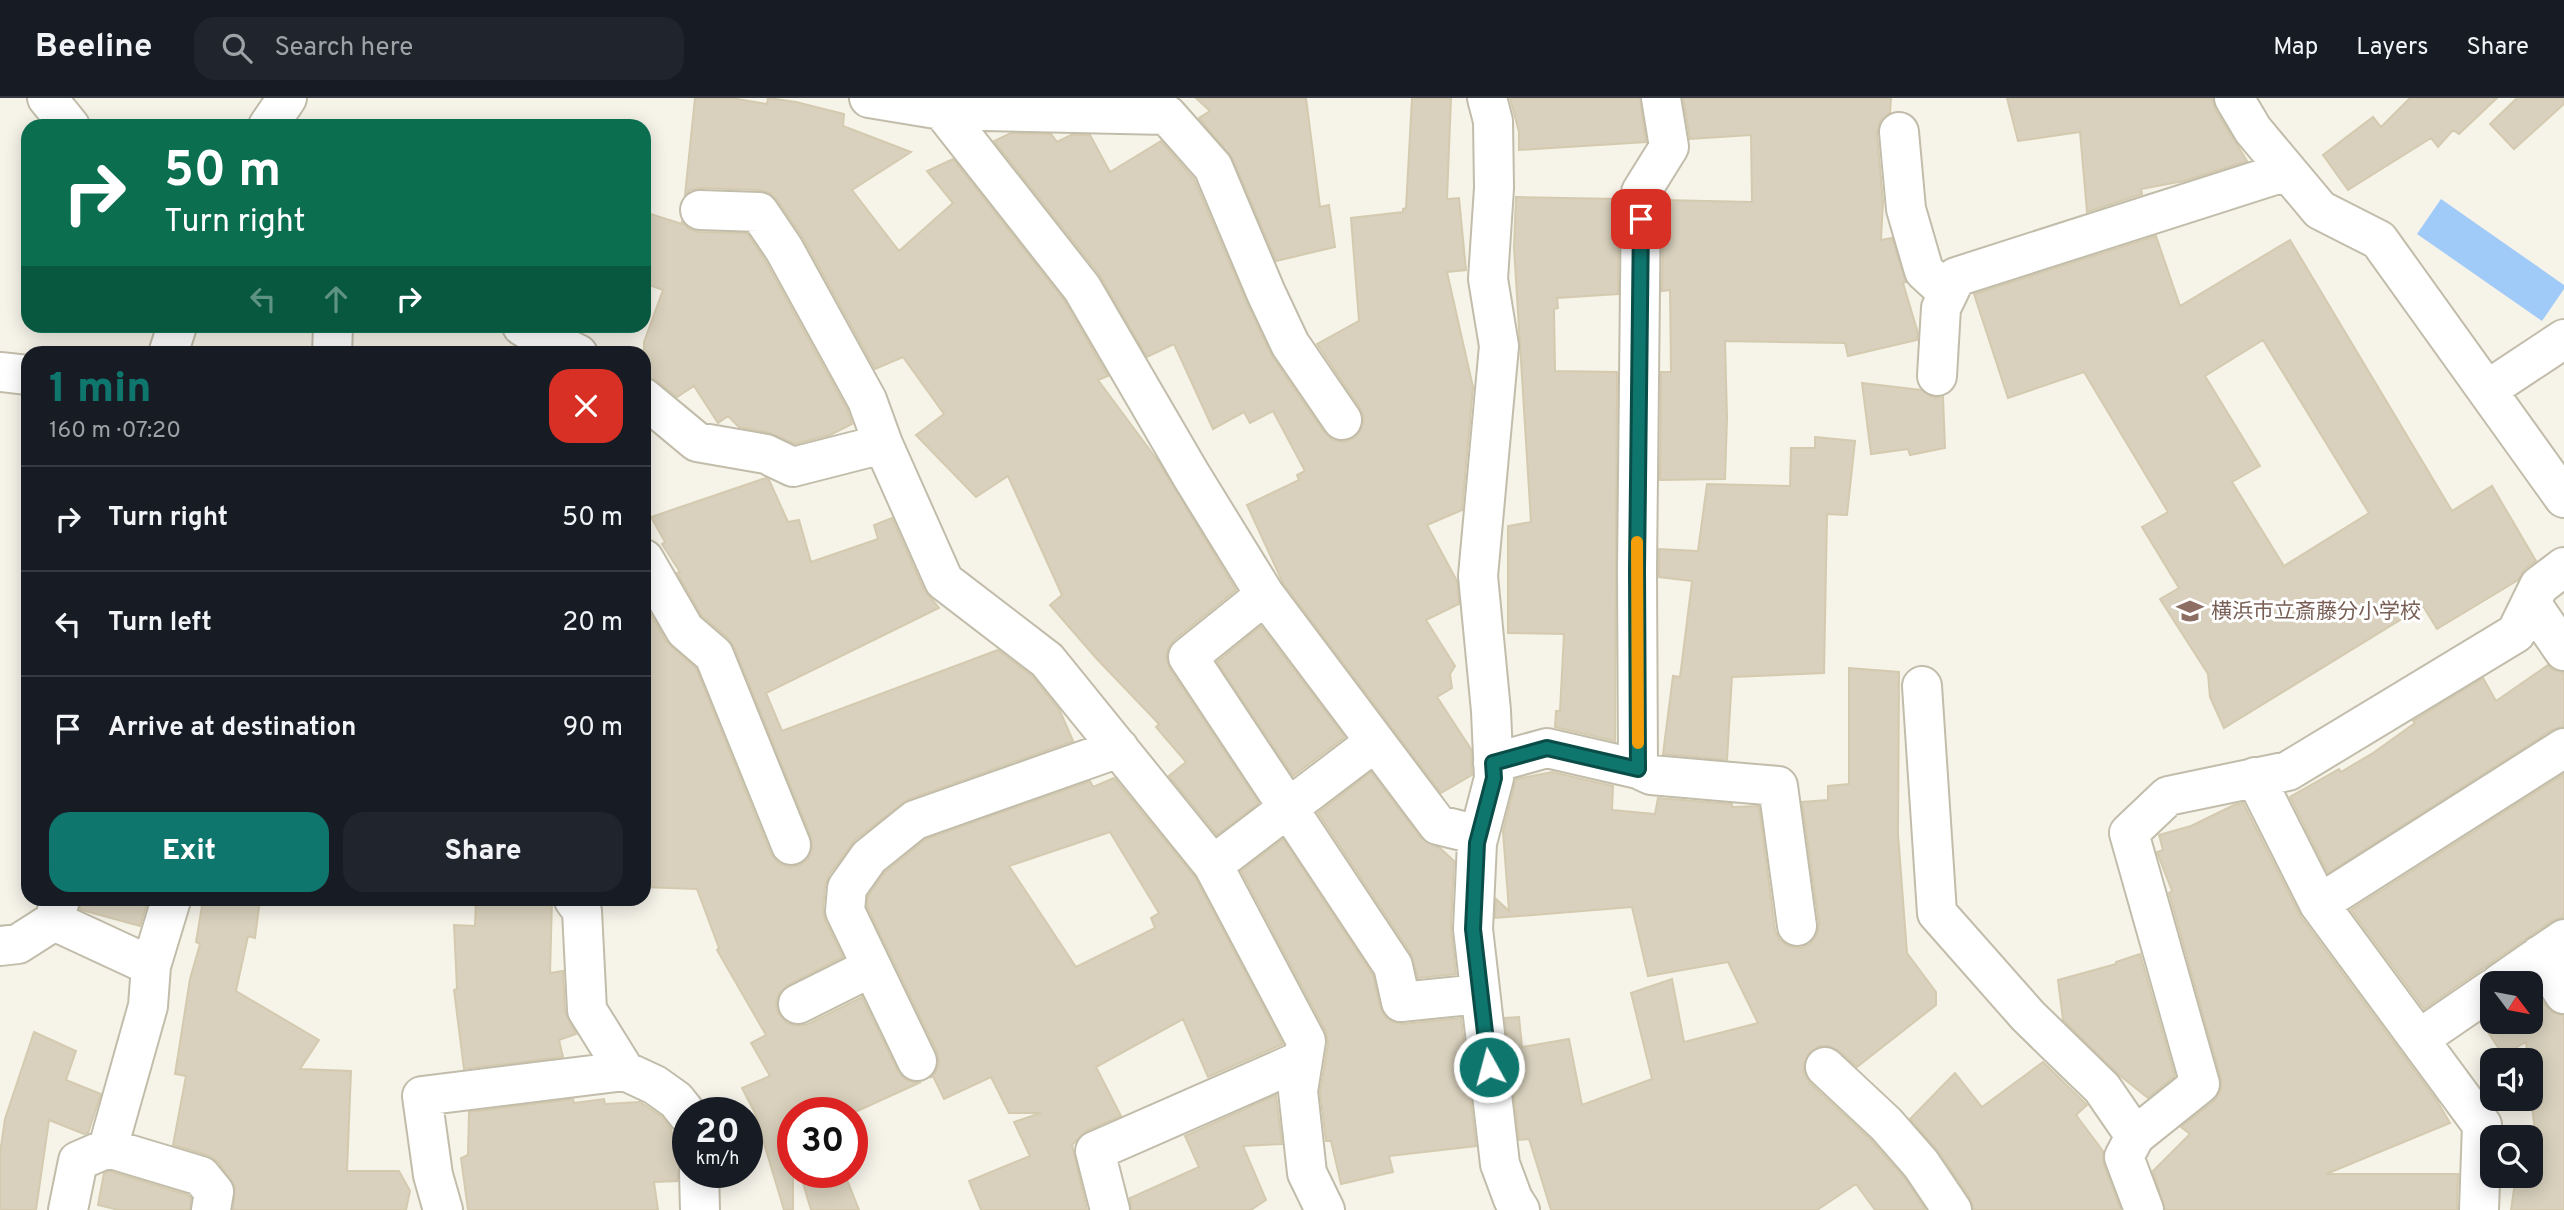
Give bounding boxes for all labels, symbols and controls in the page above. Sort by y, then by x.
search box [194,17,684,80]
text: Beeline [35,27,152,69]
icon: search [218,29,256,67]
text: Search here [274,32,413,65]
text: Map [2273,33,2318,63]
text: Layers [2356,33,2428,63]
text: Share [2466,33,2529,63]
text: 50 m [164,142,281,204]
icon: right [49,147,140,238]
pin [1611,189,1671,249]
icon: arrive [1622,200,1660,238]
text: Turn right [164,203,306,243]
icon: left [244,280,282,318]
icon: ahead [317,280,355,318]
icon: right [390,280,428,318]
text: 1 min [49,364,152,417]
button: close [549,369,623,443]
text: 160 m · 07:20 [49,417,181,446]
icon: right [49,500,87,538]
text: Turn right [108,502,228,535]
text: 50 m [562,502,623,535]
school or university icon: 横浜市立斎藤分小学校 [2175,596,2205,626]
place label: 横浜市立斎藤分小学校 [2211,599,2421,626]
icon: left [49,605,87,643]
text: Turn left [108,607,212,640]
text: 20 m [562,607,623,640]
icon: arrive [49,710,87,748]
text: Arrive at destination [108,712,356,745]
text: 90 m [563,712,623,745]
button: Exit [49,812,329,892]
button: Share [343,812,623,892]
north arrow [2480,971,2543,1034]
map controls [2480,971,2543,1188]
position arrow [1452,1030,1526,1104]
button: sound [2480,1048,2543,1111]
speed limit sign: 30 [777,1097,868,1188]
text: 20 [695,1111,740,1155]
button: search [2480,1125,2543,1188]
text: km/h [696,1148,739,1171]

